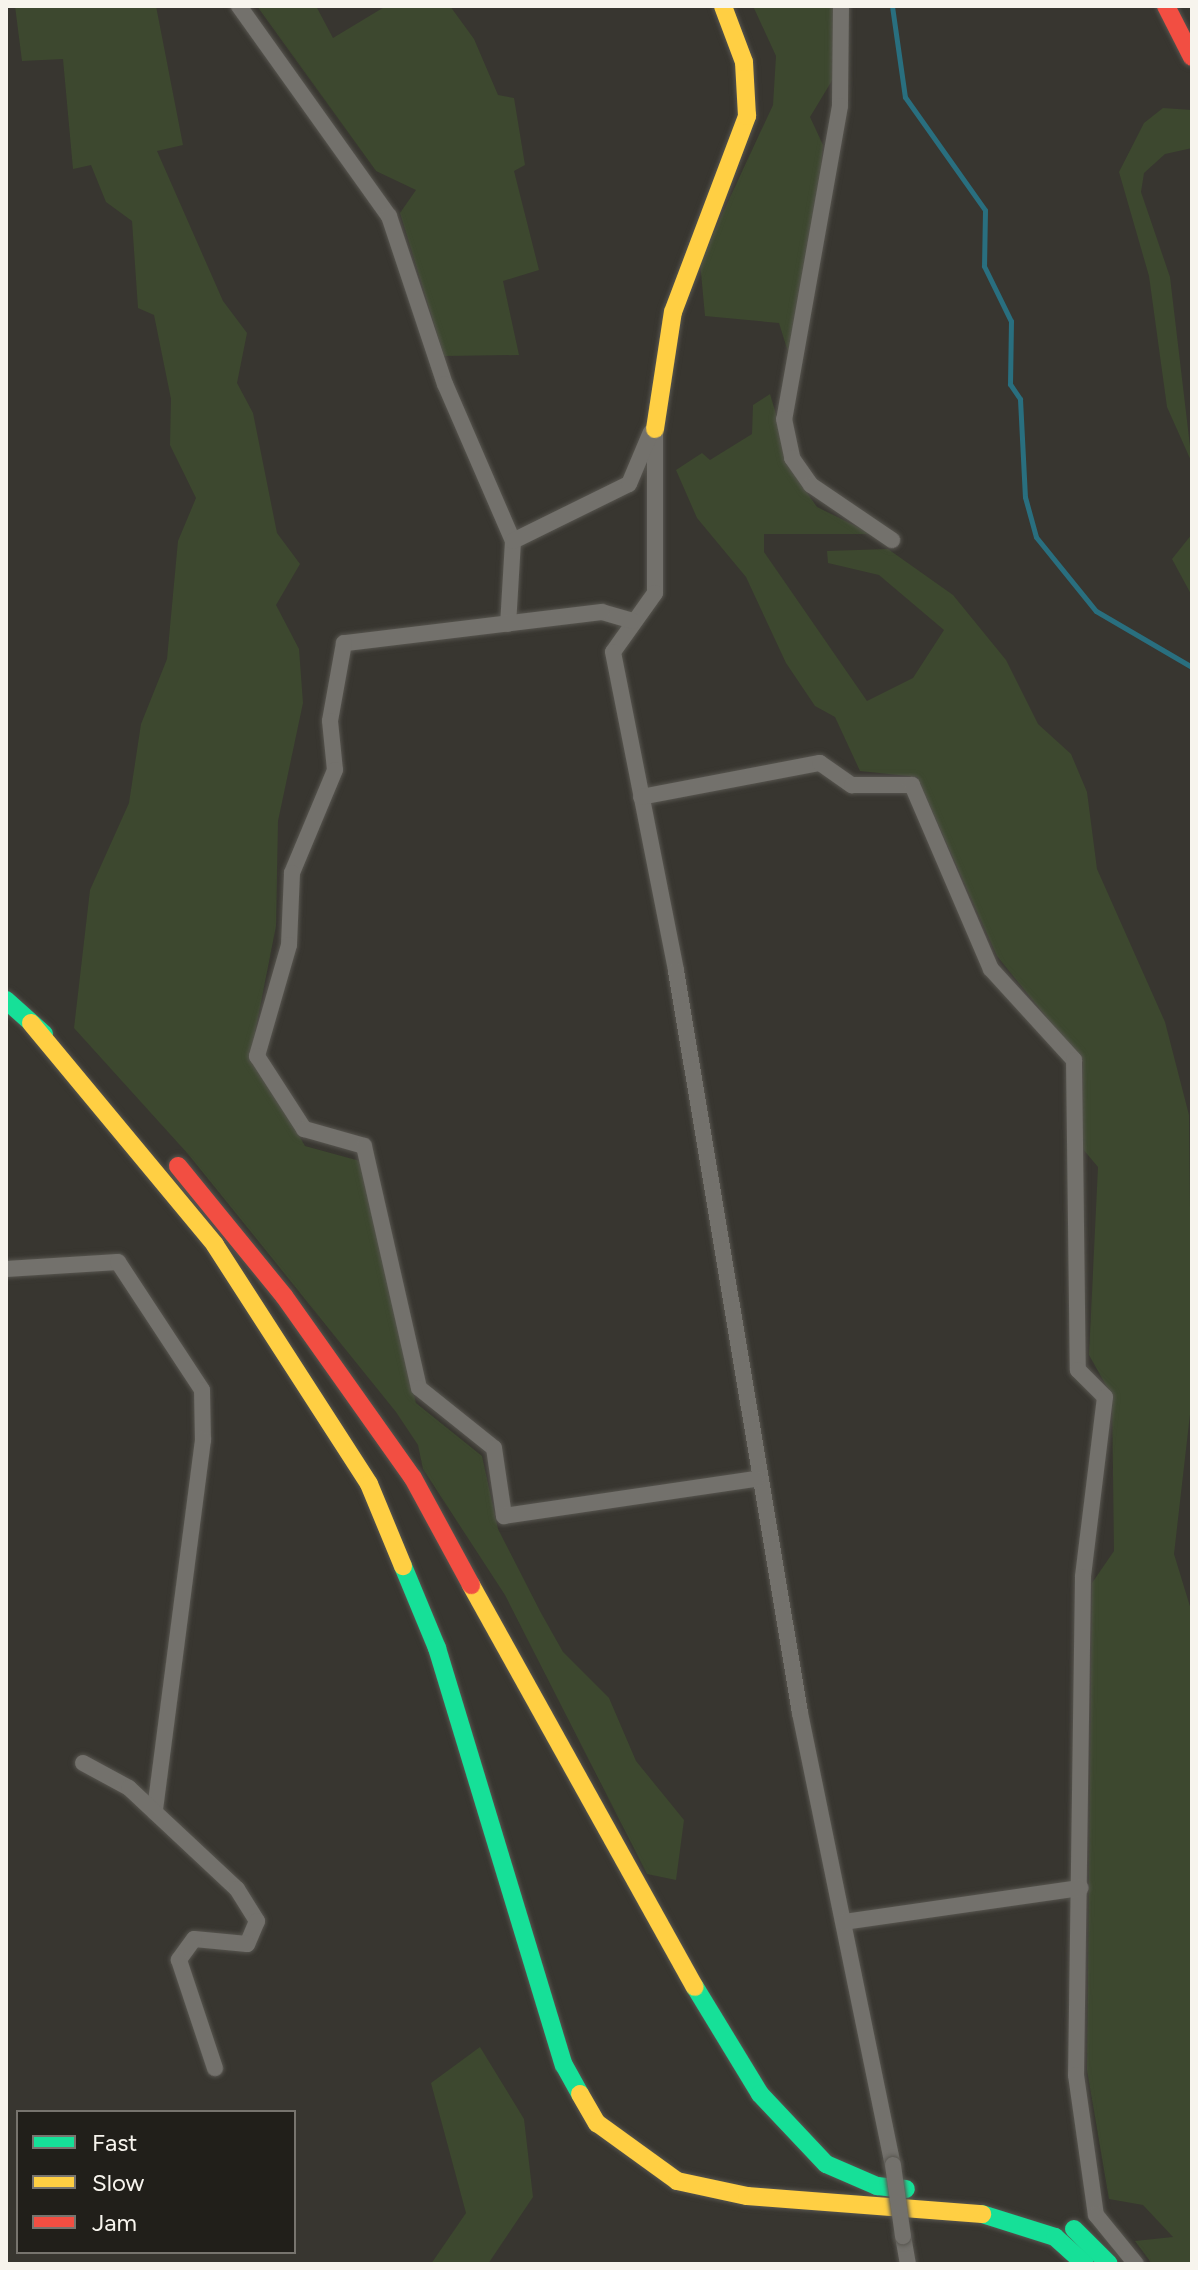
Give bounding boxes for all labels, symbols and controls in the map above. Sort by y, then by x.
legend [16,2110,296,2254]
text: Fast [92,2128,137,2157]
text: Slow [92,2168,144,2197]
text: Jam [92,2208,137,2237]

